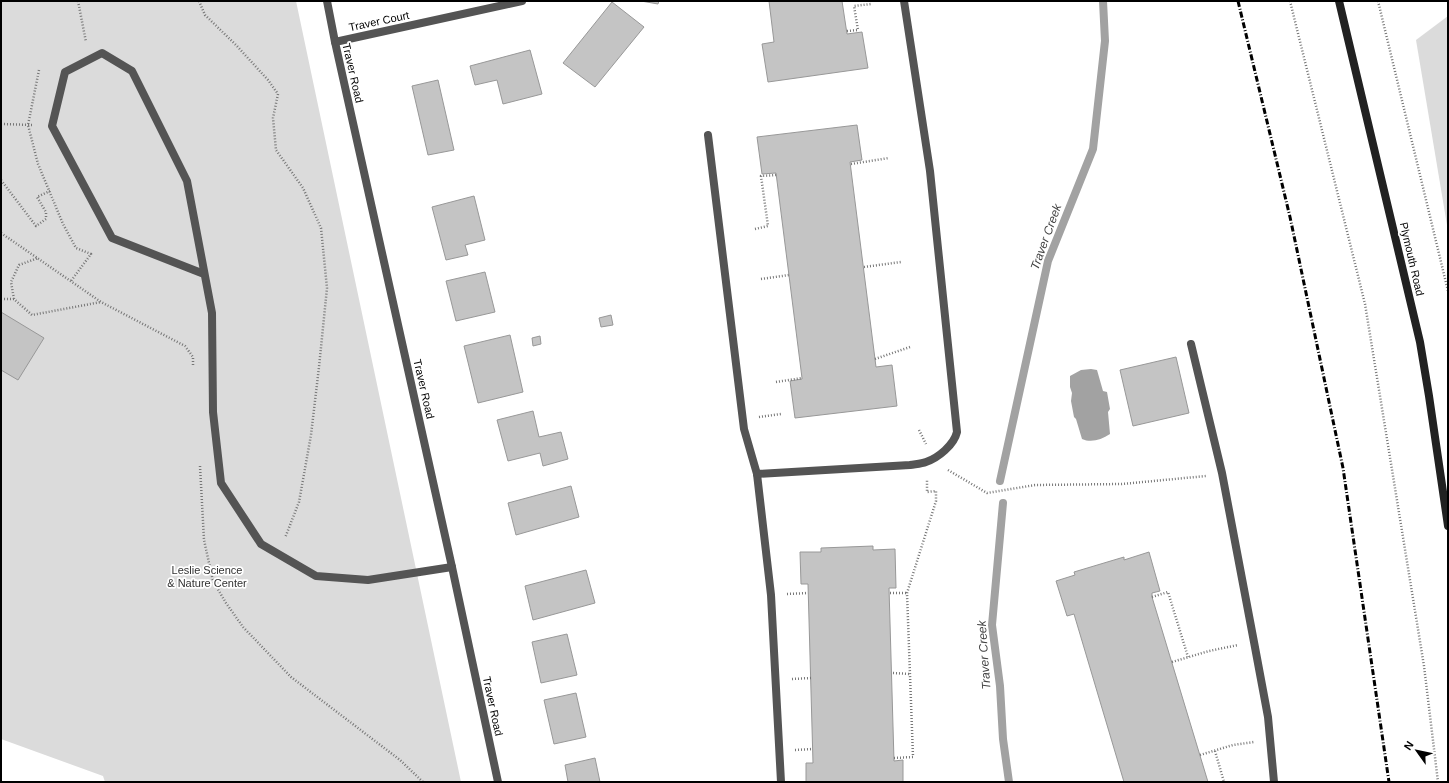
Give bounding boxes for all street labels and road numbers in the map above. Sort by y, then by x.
street label: Traver Court [348,9,410,33]
street label: Traver Road [340,42,366,104]
street label: Plymouth Road [1398,221,1426,297]
street label: Traver Road [411,358,437,420]
street label: Traver Road [481,675,505,737]

